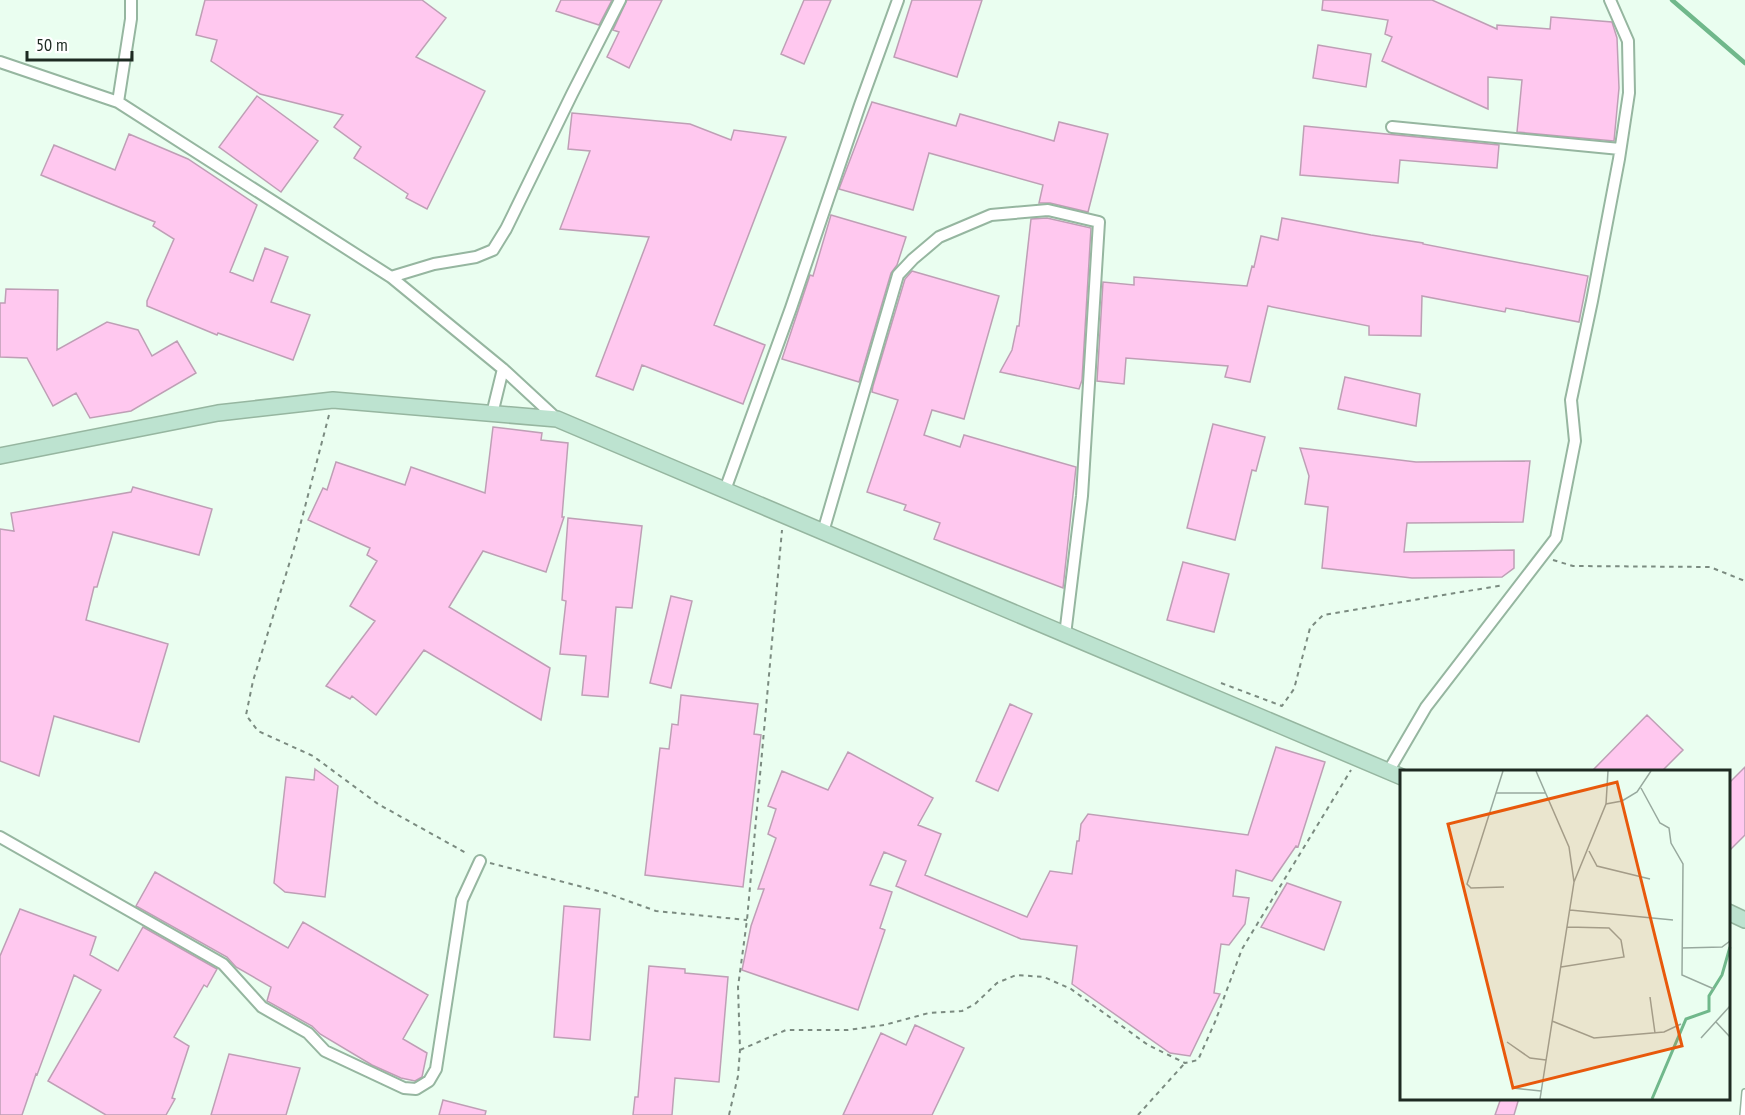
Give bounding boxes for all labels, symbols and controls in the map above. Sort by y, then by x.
scale bar [27,24,132,62]
text: 50 m [36,33,68,56]
inset map [1400,770,1730,1100]

